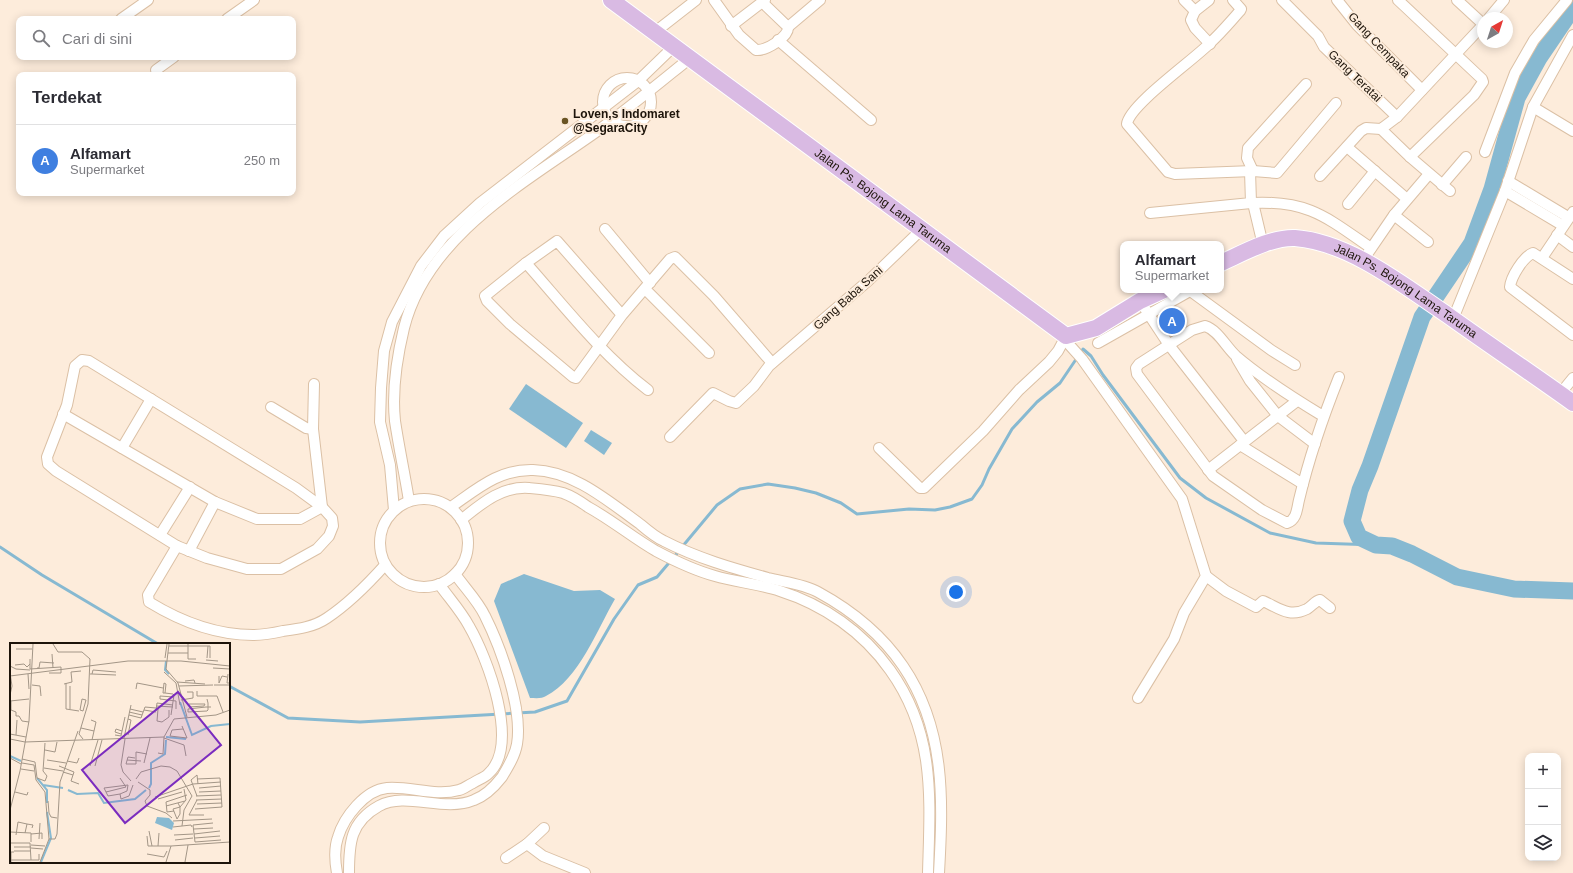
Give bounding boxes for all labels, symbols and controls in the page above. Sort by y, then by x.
street label: Gang Cempaka [1345,9,1413,81]
north arrow [1477,12,1513,48]
search box [16,16,296,60]
icon: search [30,27,52,49]
text: Cari di sini [62,30,132,47]
street label: Gang Teratai [1326,47,1384,105]
text: Terdekat [32,88,102,107]
place label: Loven,s Indomaret @SegaraCity [573,107,680,135]
marker: Loven,s Indomaret @SegaraCity [560,116,570,126]
text: Alfamart [70,145,131,162]
street label: Jalan Ps. Bojong Lama Taruma [812,146,954,256]
text: A [40,153,50,168]
text: 250 m [244,153,280,168]
text: Supermarket [70,162,144,177]
popup [1120,241,1224,293]
street label: Jalan Ps. Bojong Lama Taruma [1332,241,1480,341]
text: Alfamart [1135,251,1196,268]
street label: Gang Baba Sani [811,263,885,333]
text: Supermarket [1135,268,1209,283]
pin: A [1159,306,1185,336]
your location [946,582,966,602]
inset map [10,643,230,863]
map controls [1525,753,1561,861]
button: + [1525,753,1561,789]
button: − [1525,789,1561,825]
button: layers [1525,825,1561,861]

